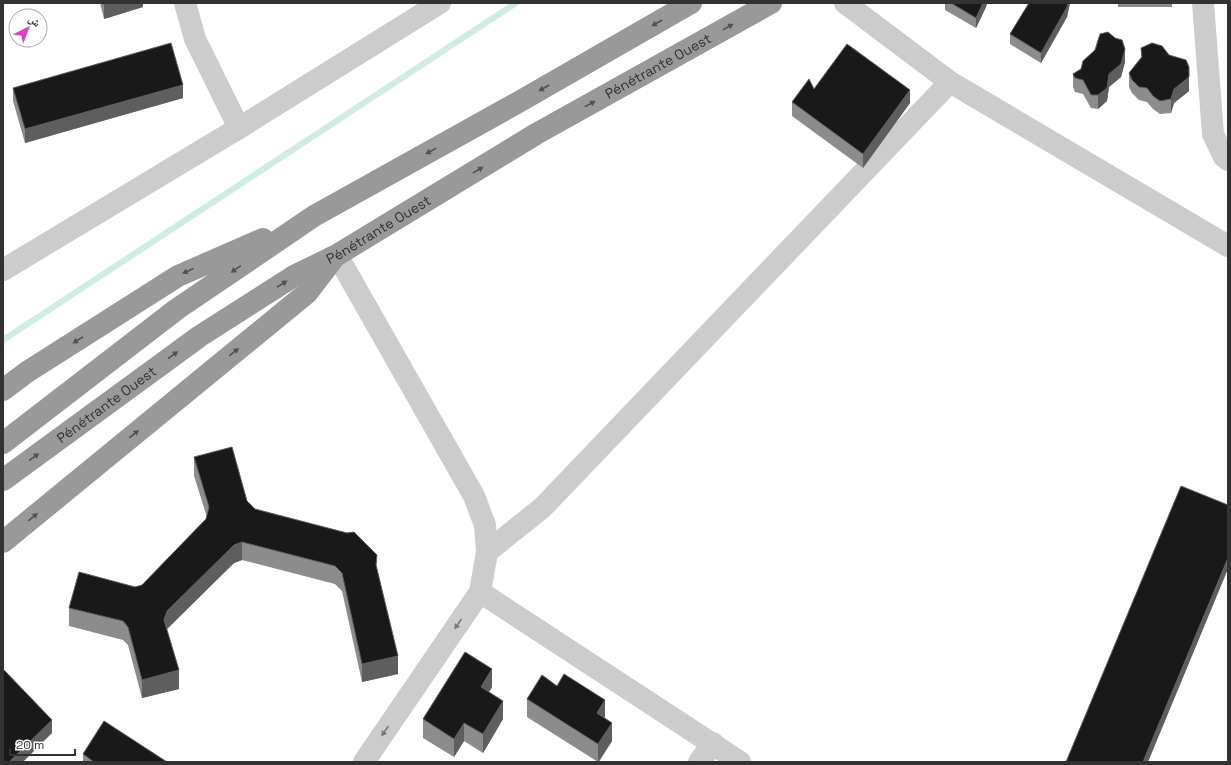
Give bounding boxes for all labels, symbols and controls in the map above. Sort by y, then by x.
north arrow [8,8,48,48]
text: ش [25,11,44,31]
one-way arrow [651,19,663,26]
one-way arrow [722,23,734,30]
street label: Pénétrante Ouest [602,29,714,103]
one-way arrow [538,84,550,91]
one-way arrow [584,101,596,108]
one-way arrow [425,148,437,155]
one-way arrow [472,166,484,173]
street label: Pénétrante Ouest [323,191,434,268]
one-way arrow [231,265,241,273]
one-way arrow [182,269,194,275]
one-way arrow [277,280,287,288]
one-way arrow [73,336,83,344]
one-way arrow [229,348,240,357]
one-way arrow [168,351,178,359]
street label: Pénétrante Ouest [53,362,160,447]
one-way arrow [128,430,139,439]
one-way arrow [29,453,40,461]
one-way arrow [28,512,39,521]
one-way arrow [454,619,462,629]
one-way arrow [381,726,389,737]
scale bar [10,731,75,757]
text: 20 m [16,737,44,753]

